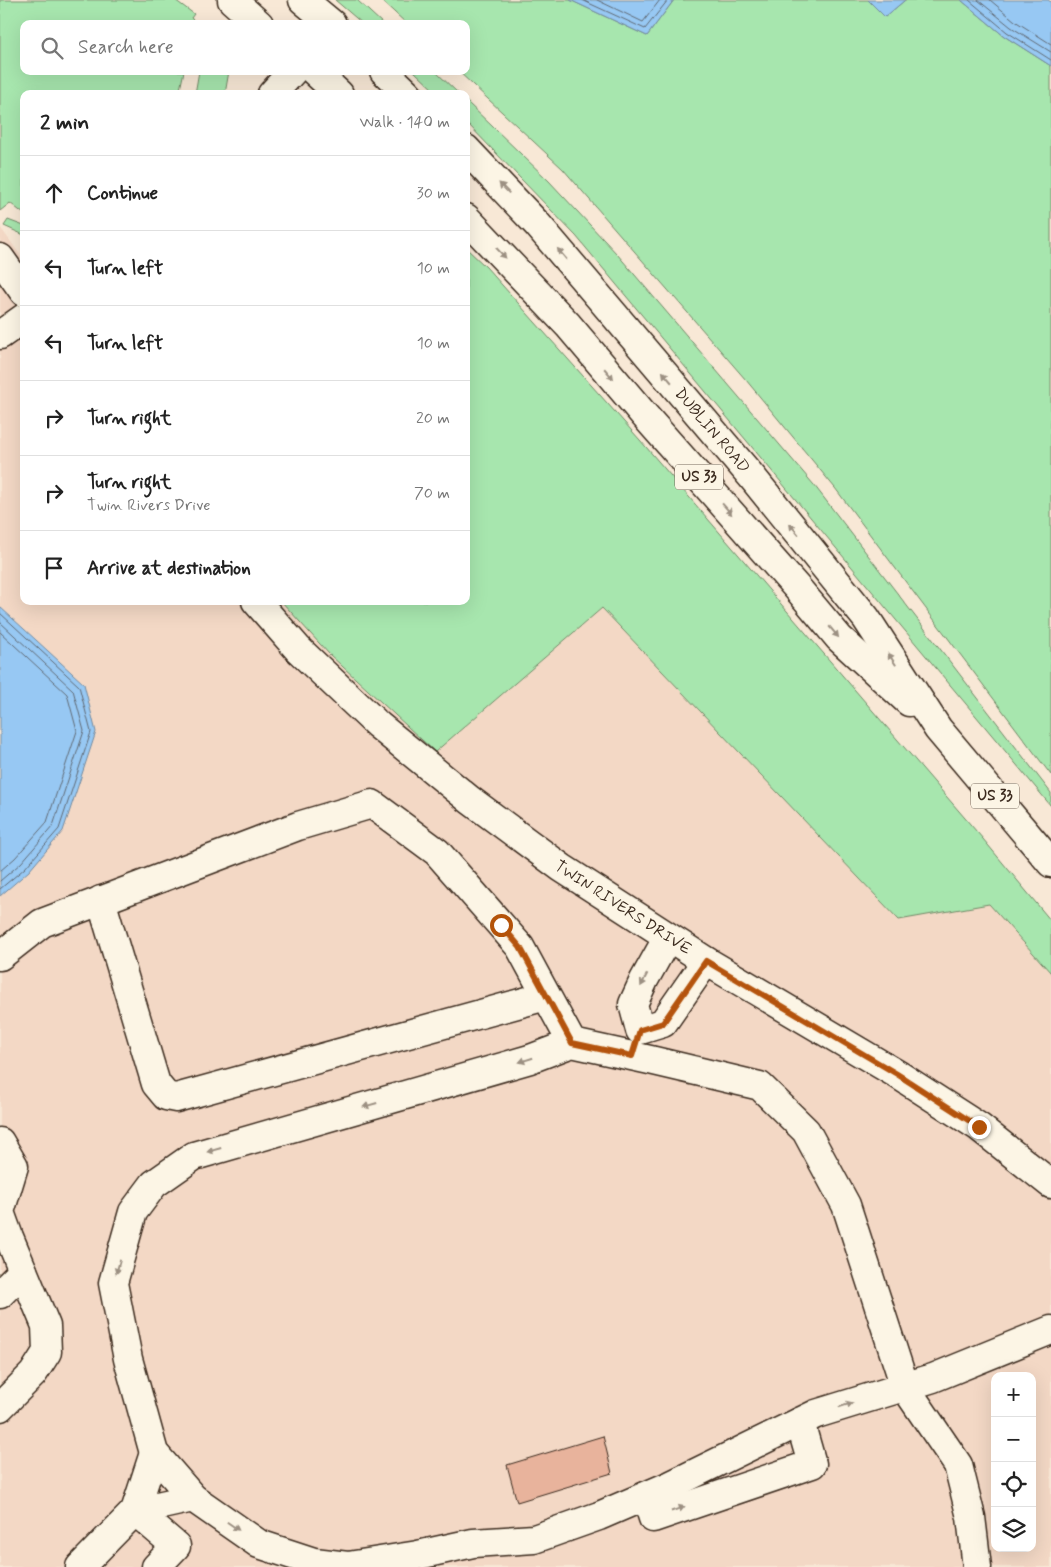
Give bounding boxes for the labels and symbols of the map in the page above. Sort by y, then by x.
one-way arrow [498,183,510,195]
one-way arrow [495,247,507,259]
one-way arrow [557,247,568,260]
one-way arrow [603,367,615,379]
one-way arrow [662,371,673,384]
street label: DUBLIN ROAD [670,383,755,477]
road number: US 33 [675,464,723,490]
one-way arrow [722,503,733,516]
one-way arrow [788,523,799,536]
one-way arrow [828,626,839,639]
one-way arrow [887,652,897,665]
road number: US 33 [971,784,1019,808]
street label: TWIN RIVERS DRIVE [550,855,696,960]
route start [490,914,513,937]
one-way arrow [640,972,648,987]
one-way arrow [519,1057,534,1064]
one-way arrow [363,1101,378,1109]
route end [968,1116,991,1139]
one-way arrow [207,1146,222,1154]
one-way arrow [113,1260,121,1275]
one-way arrow [838,1401,853,1409]
one-way arrow [670,1505,685,1513]
one-way arrow [226,1521,240,1531]

